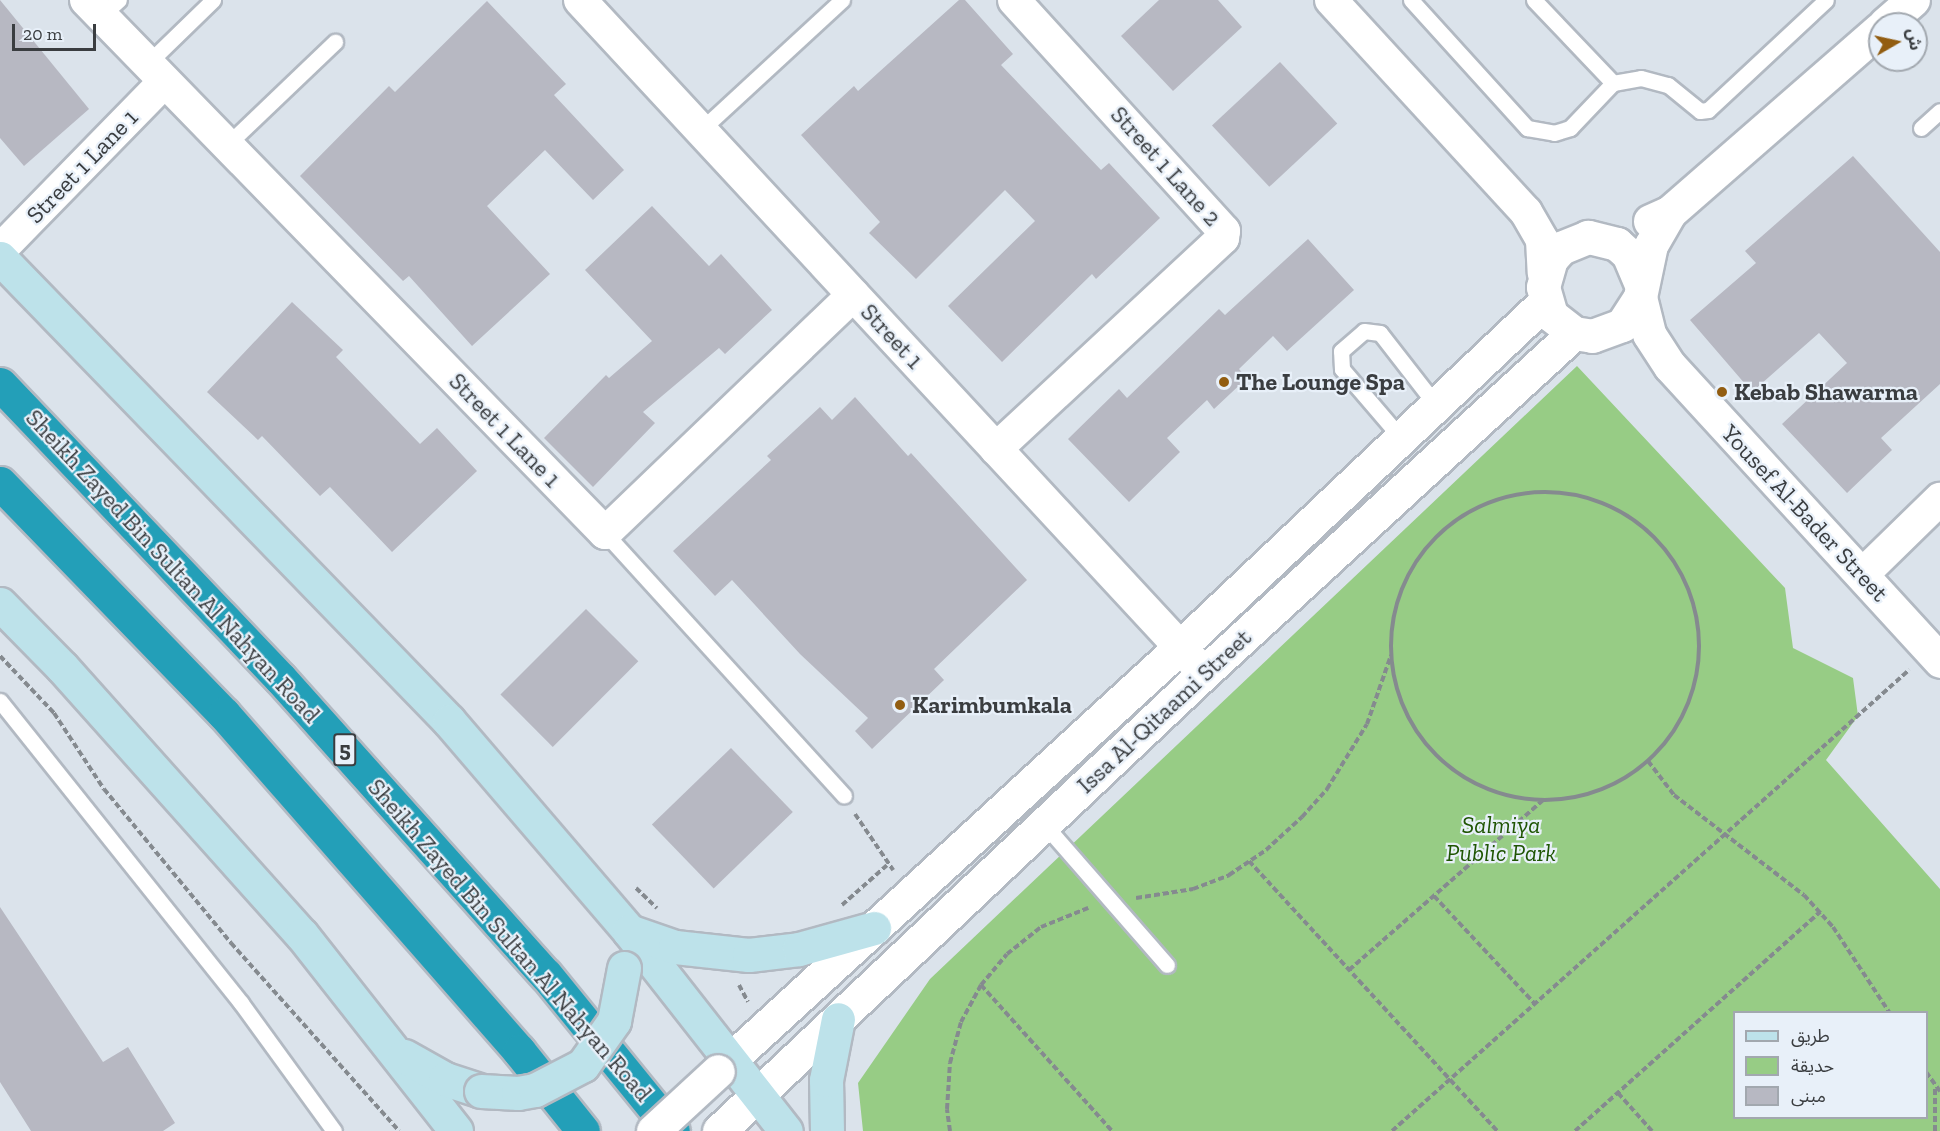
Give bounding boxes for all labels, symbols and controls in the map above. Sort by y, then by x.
scale bar [15,12,99,50]
north arrow [1868,12,1928,72]
text: 20 m [23,23,62,45]
text: ش [1903,27,1925,52]
street label: Street 1 Lane 2 [1105,100,1227,232]
street label: Street 1 Lane 1 [20,103,144,229]
street label: Street 1 [855,298,929,374]
street label: Street 1 Lane 1 [443,367,567,493]
place label: The Lounge Spa [1236,368,1405,396]
marker: The Lounge Spa [1217,375,1231,389]
place label: Kebab Shawarma [1734,378,1918,406]
marker: Kebab Shawarma [1715,385,1729,399]
street label: Sheikh Zayed Bin Sultan Al Nahyan Road [20,403,326,729]
street label: Yousef Al-Bader Street [1715,418,1895,608]
street label: Issa Al-Qitaami Street [1071,623,1257,799]
place label: Karimbumkala [912,691,1072,719]
marker: Karimbumkala [893,698,907,712]
road number: 5 [333,731,357,769]
street label: Sheikh Zayed Bin Sultan Al Nahyan Road [362,773,658,1107]
park label: Salmiya Public Park [1446,811,1556,867]
legend [1733,1011,1928,1119]
text: طريق [1791,1025,1830,1047]
text: حديقة [1791,1055,1834,1077]
text: مبنى [1791,1085,1826,1107]

